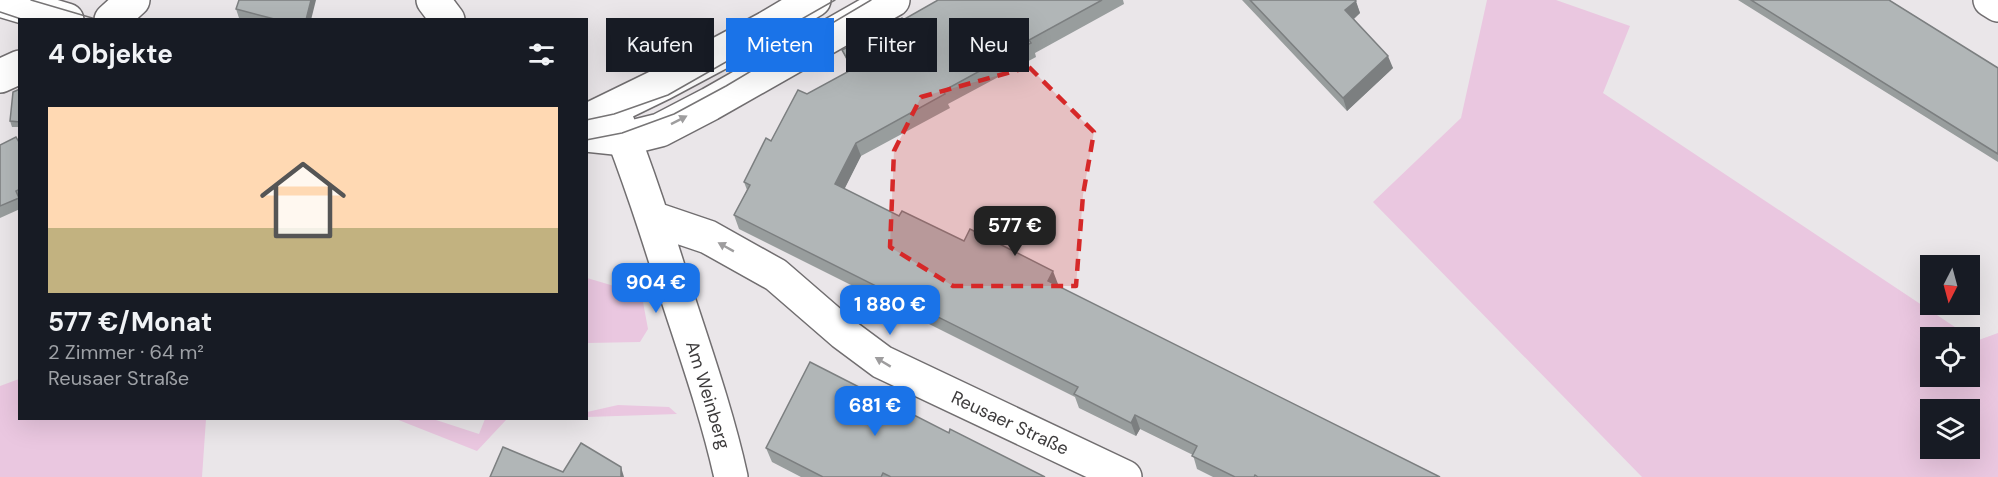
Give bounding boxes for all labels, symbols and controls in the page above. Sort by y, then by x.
chip: Kaufen [606,18,714,72]
chip: Mieten [726,18,834,72]
chip: Filter [846,18,937,72]
chip: Neu [949,18,1029,72]
text: 4 Objekte [48,37,173,71]
icon: filters [525,38,558,71]
one-way arrow [671,115,688,125]
icon: home [249,146,357,254]
pin: 577 € [973,206,1057,257]
text: 577 € [988,212,1042,238]
one-way arrow [717,242,734,252]
north arrow [1920,255,1980,315]
map controls [1920,255,1980,459]
pin: 904 € [614,263,698,314]
text: 904 € [626,269,686,295]
pin: 1 880 € [835,285,945,336]
text: 1 880 € [854,291,926,317]
text: 577 €/Monat [48,305,212,339]
button: locate [1920,327,1980,387]
street label: Am Weinberg [680,338,736,452]
text: 2 Zimmer · 64 m² [48,339,204,365]
one-way arrow [875,356,891,367]
text: Reusaer Straße [48,365,189,391]
street label: Reusaer Straße [947,385,1073,461]
pin: 681 € [833,386,917,437]
text: 681 € [849,392,901,418]
button: layers [1920,399,1980,459]

